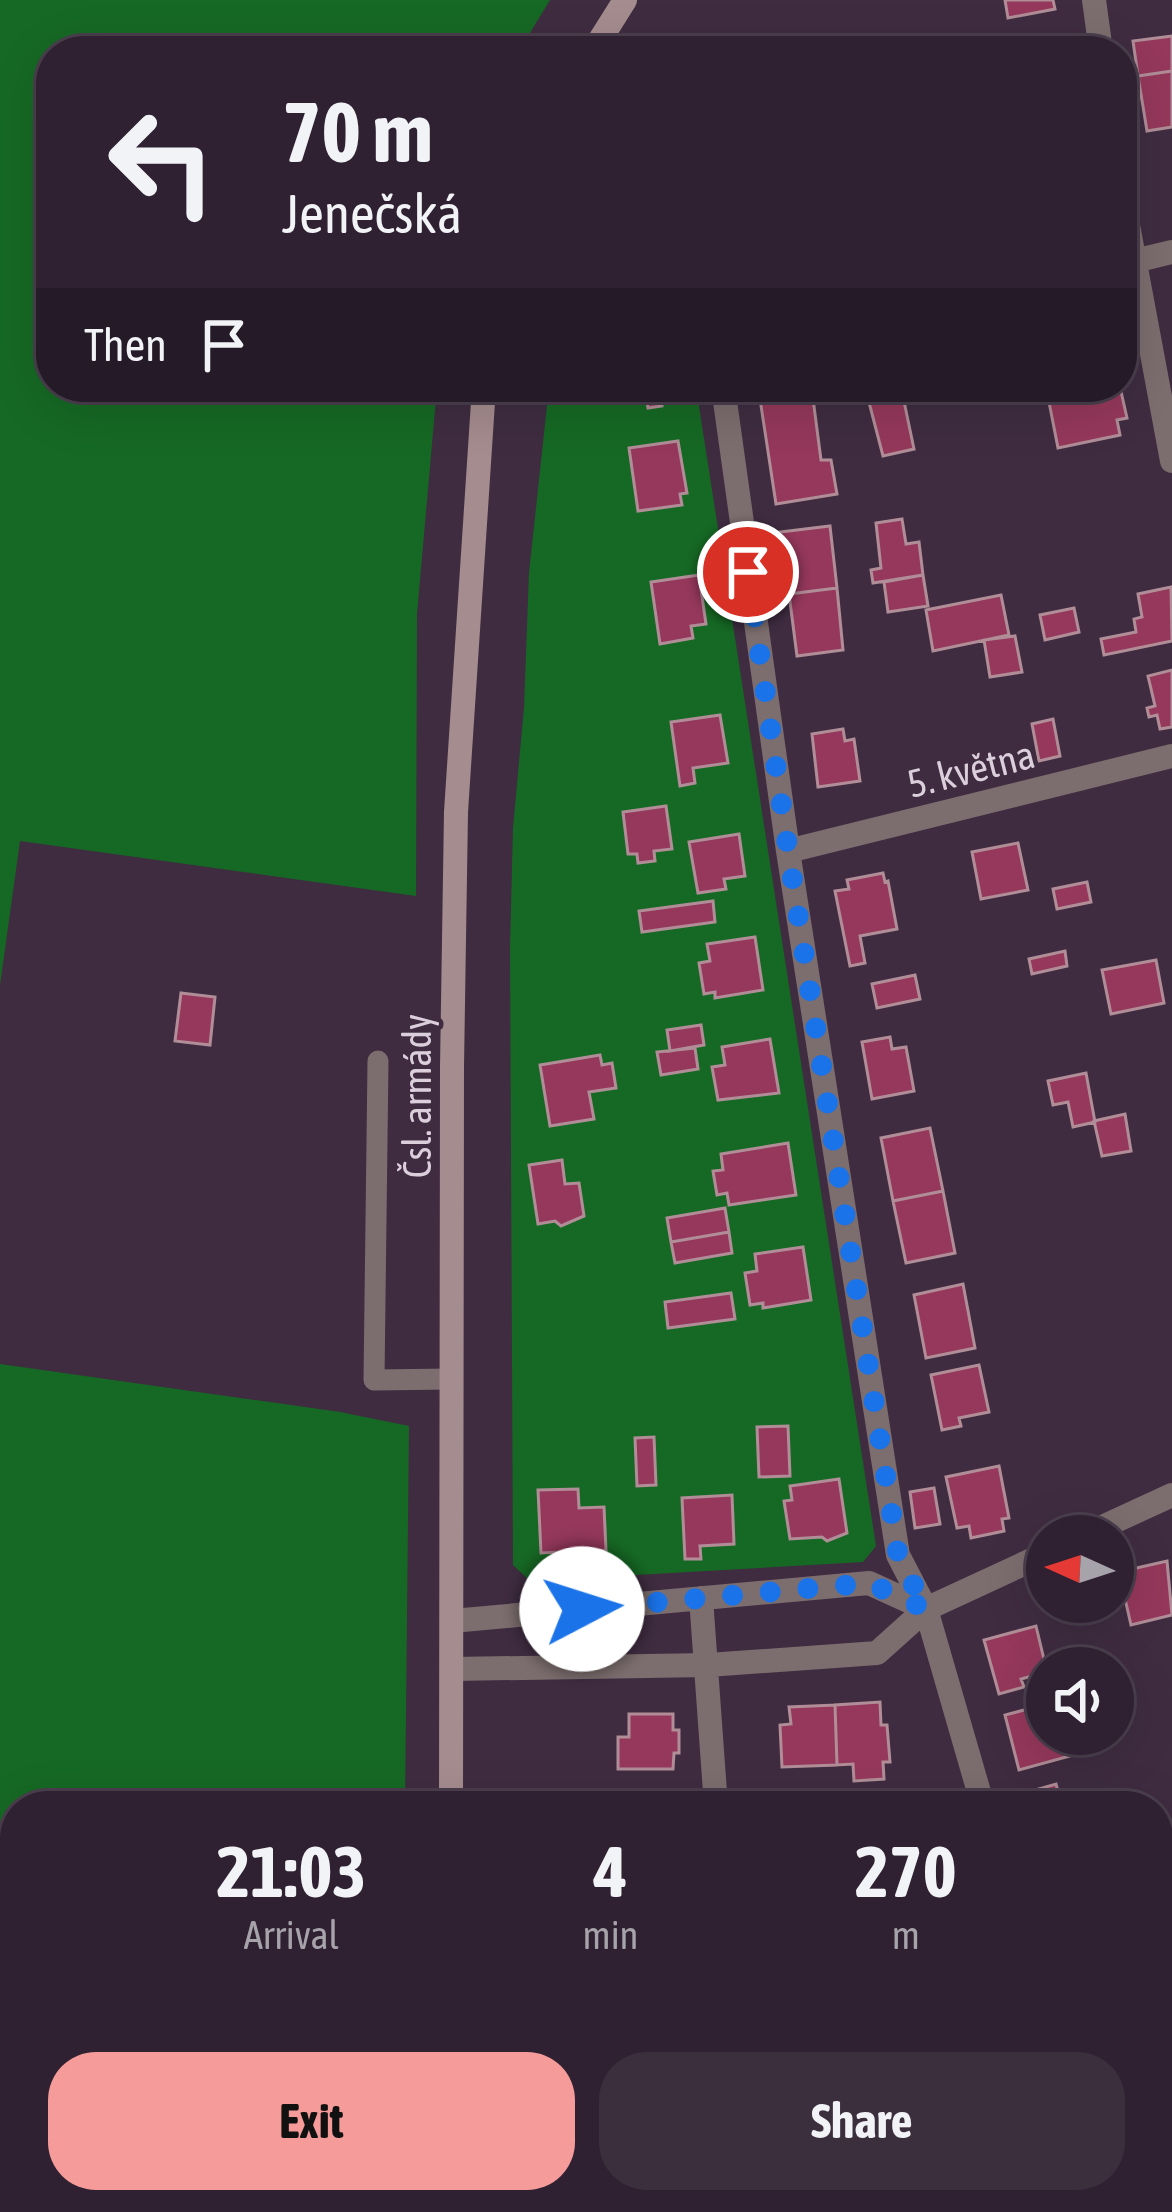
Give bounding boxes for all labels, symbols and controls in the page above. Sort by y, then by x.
icon: left [84,84,240,240]
text: 70 m [282,84,433,180]
text: Jenečská [282,183,462,244]
icon: arrive [191,312,257,378]
text: Then [84,319,167,371]
pin [697,521,799,623]
icon: arrive [715,539,781,605]
street label: 5. května [903,732,1039,806]
street label: Čsl. armády [395,1014,439,1178]
north arrow [1026,1515,1134,1623]
map controls [1026,1515,1134,1755]
position arrow [519,1546,645,1672]
button: sound [1026,1647,1134,1755]
text: 21:03 [216,1830,366,1912]
text: 4 [594,1830,627,1912]
text: 270 [855,1830,957,1912]
text: Arrival [244,1913,339,1957]
text: min [583,1913,639,1957]
text: m [892,1913,920,1957]
button: Exit [48,2052,575,2190]
button: Share [599,2052,1125,2190]

